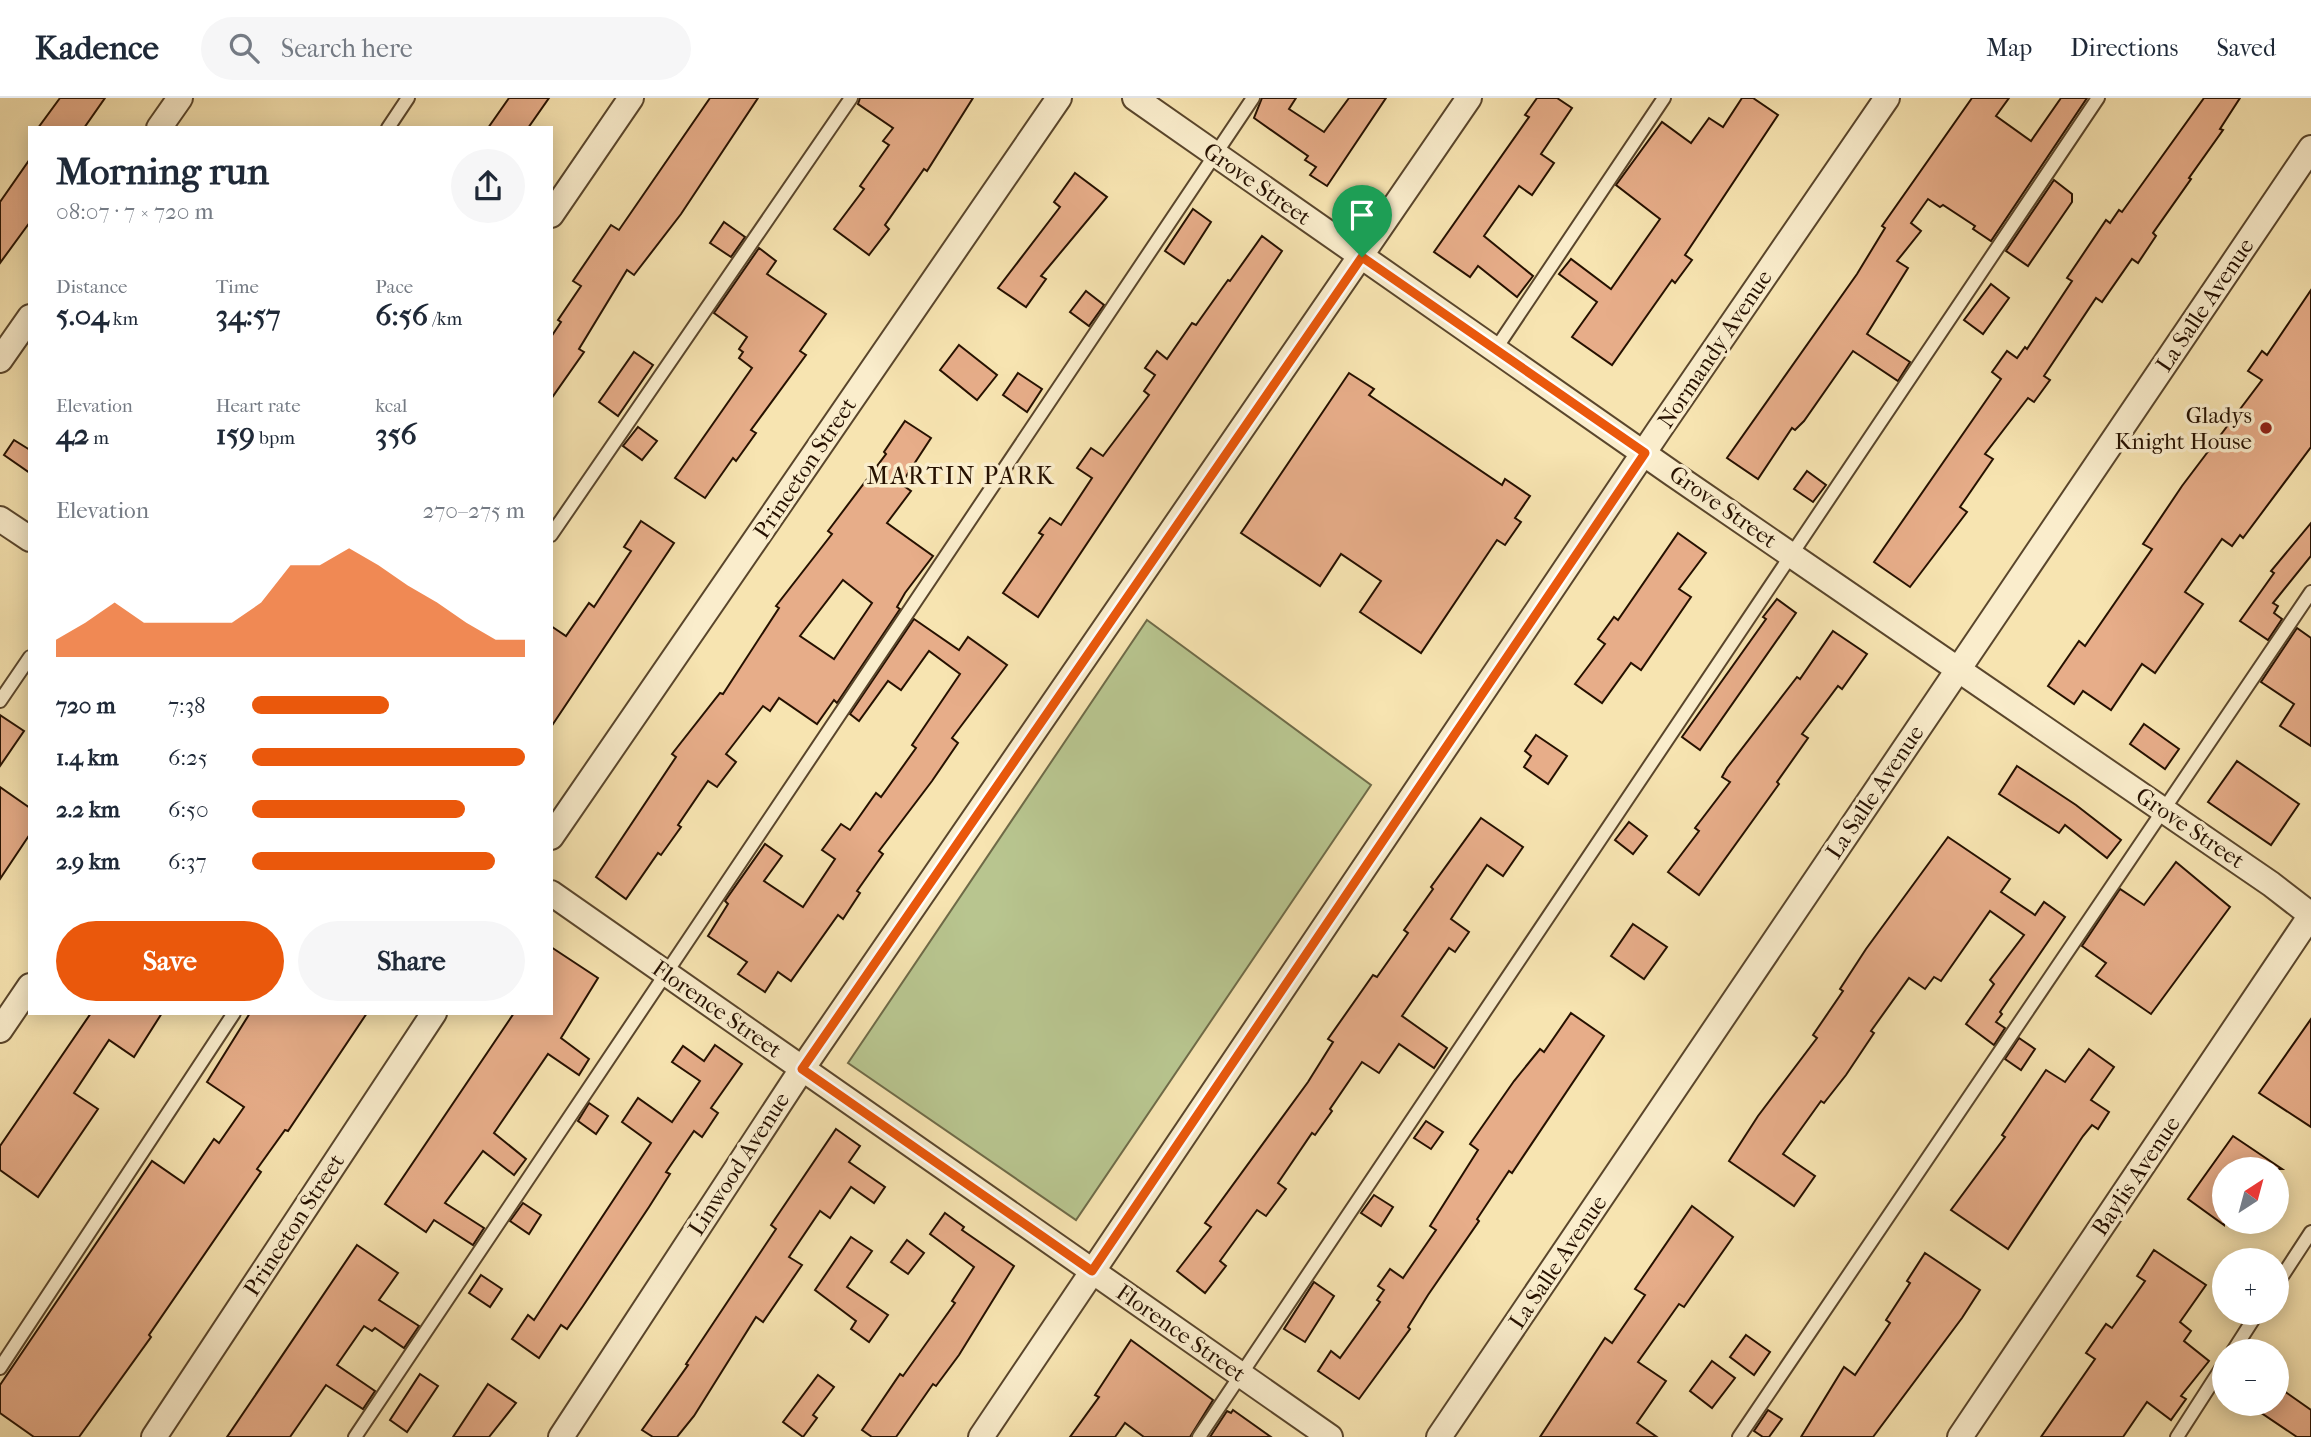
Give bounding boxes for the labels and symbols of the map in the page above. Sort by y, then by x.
street label: Grove Street [1198,137,1316,231]
pin [1332,185,1392,257]
street label: La Salle Avenue [2150,233,2260,377]
street label: Normandy Avenue [1652,265,1778,433]
street label: Princeton Street [748,393,862,543]
place label: Gladys Knight House [2115,402,2252,455]
marker: Gladys Knight House [2258,420,2274,436]
street label: Grove Street [1664,460,1782,554]
district label: MARTIN PARK [866,462,1056,490]
street label: La Salle Avenue [1820,720,1930,864]
street label: Grove Street [2131,782,2249,874]
street label: Florence Street [647,954,787,1064]
street label: Linwood Avenue [683,1087,795,1241]
street label: Baylis Avenue [2086,1111,2186,1241]
street label: Princeton Street [238,1149,350,1301]
north arrow [2212,1157,2289,1234]
street label: La Salle Avenue [1503,1190,1613,1334]
street label: Florence Street [1111,1278,1251,1388]

